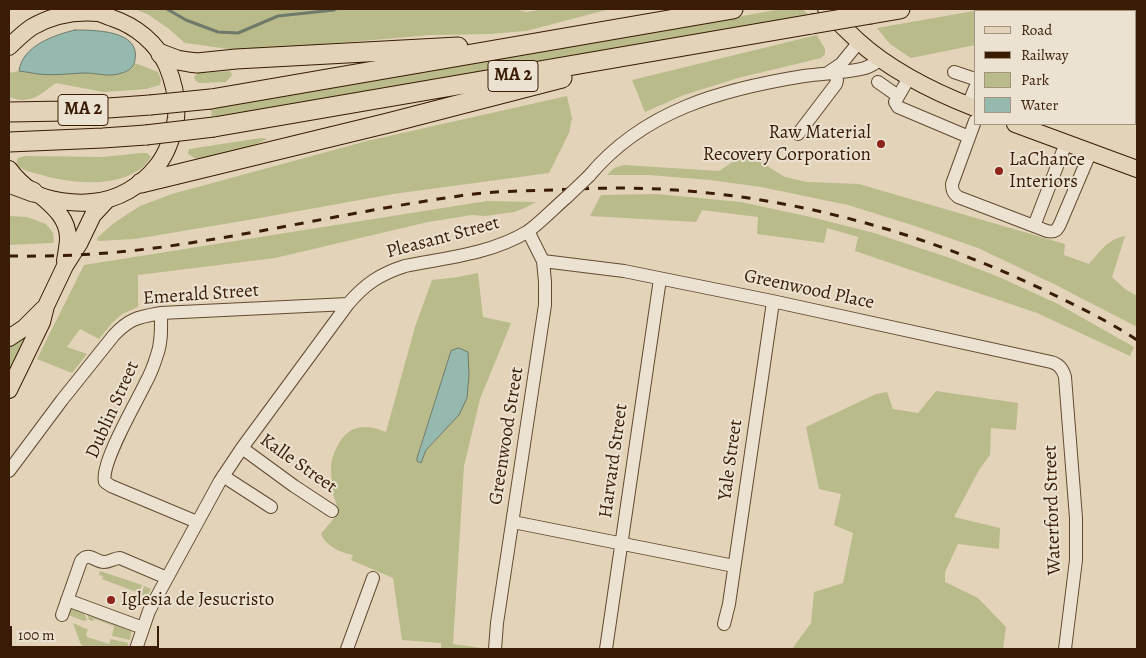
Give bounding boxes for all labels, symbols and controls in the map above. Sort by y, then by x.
legend [974,10,1136,125]
text: Road [1021,20,1052,40]
text: Railway [1021,45,1068,65]
road number: MA 2 [488,60,538,92]
text: Park [1021,70,1049,90]
road number: MA 2 [58,94,108,126]
text: Water [1021,95,1058,115]
place label: Raw Material Recovery Corporation [703,122,871,166]
marker: Raw Material Recovery Corporation [875,138,887,150]
place label: LaChance Interiors [1009,149,1085,193]
marker: LaChance Interiors [993,165,1005,177]
street label: Pleasant Street [384,212,502,264]
street label: Greenwood Place [742,265,876,315]
street label: Emerald Street [142,280,260,310]
street label: Dublin Street [81,358,145,462]
street label: Greenwood Street [485,365,529,507]
street label: Harvard Street [595,402,633,520]
street label: Yale Street [714,418,748,502]
street label: Kalle Street [255,429,341,499]
street label: Waterford Street [1039,445,1067,575]
place label: Iglesia de Jesucristo [121,589,274,611]
marker: Iglesia de Jesucristo [105,594,117,606]
scale bar [12,616,161,648]
text: 100 m [18,625,55,645]

